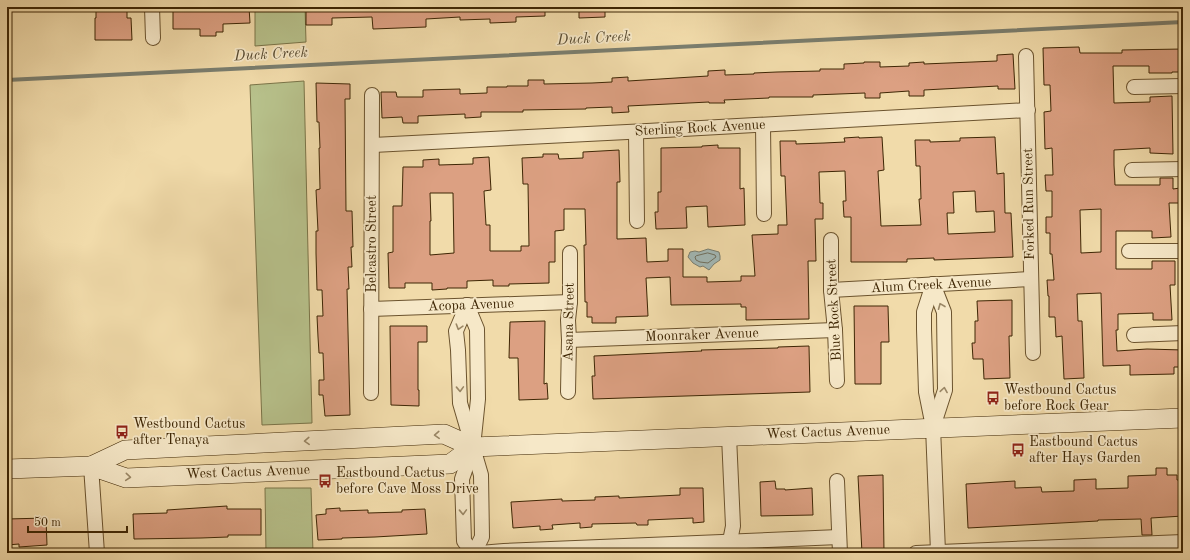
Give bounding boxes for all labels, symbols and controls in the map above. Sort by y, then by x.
water label: Duck Creek [556,30,631,48]
water label: Duck Creek [233,46,308,64]
street label: Sterling Rock Avenue [634,118,766,138]
street label: Forked Run Street [1021,148,1037,260]
street label: Belcastro Street [365,195,379,293]
street label: Blue Rock Street [824,258,844,362]
street label: Alum Creek Avenue [870,275,992,295]
street label: Asana Street [561,282,577,362]
street label: Acopa Avenue [428,296,514,314]
one-way arrow [938,302,946,309]
one-way arrow [455,324,464,331]
street label: Moonraker Avenue [645,326,759,344]
place label: Westbound Cactus before Rock Gear [1004,383,1116,413]
one-way arrow [455,386,464,392]
one-way arrow [939,387,948,393]
bus stop icon: Westbound Cactus before Rock Gear [985,390,1001,406]
place label: Westbound Cactus after Tenaya [133,417,245,447]
street label: West Cactus Avenue [766,423,890,441]
bus stop icon: Westbound Cactus after Tenaya [114,424,130,440]
one-way arrow [434,430,440,439]
place label: Eastbound Cactus after Hays Garden [1029,435,1141,465]
one-way arrow [304,437,310,445]
bus stop icon: Eastbound Cactus after Hays Garden [1010,442,1026,458]
street label: West Cactus Avenue [186,463,310,481]
place label: Eastbound Cactus before Cave Moss Drive [336,466,479,496]
one-way arrow [125,472,132,481]
bus stop icon: Eastbound Cactus before Cave Moss Drive [317,473,333,489]
scale bar [28,508,127,534]
one-way arrow [459,509,467,515]
text: 50 m [34,516,61,529]

